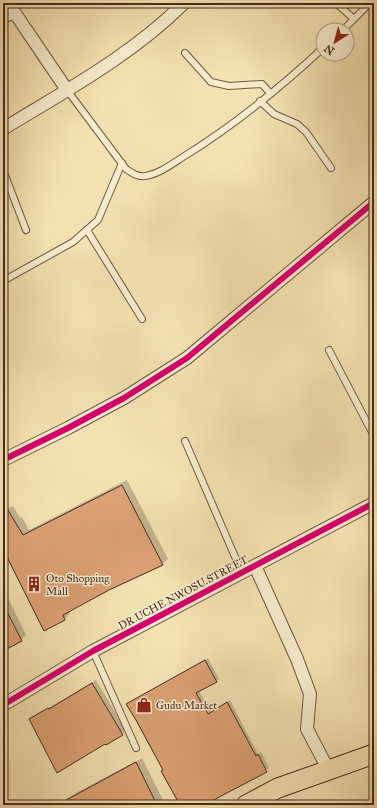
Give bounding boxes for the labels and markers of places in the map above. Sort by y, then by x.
place label: Oto Shopping Mall [46,572,110,598]
building icon: Oto Shopping Mall [25,575,43,593]
shop icon: Gudu Market [135,696,153,714]
place label: Gudu Market [156,699,217,712]

